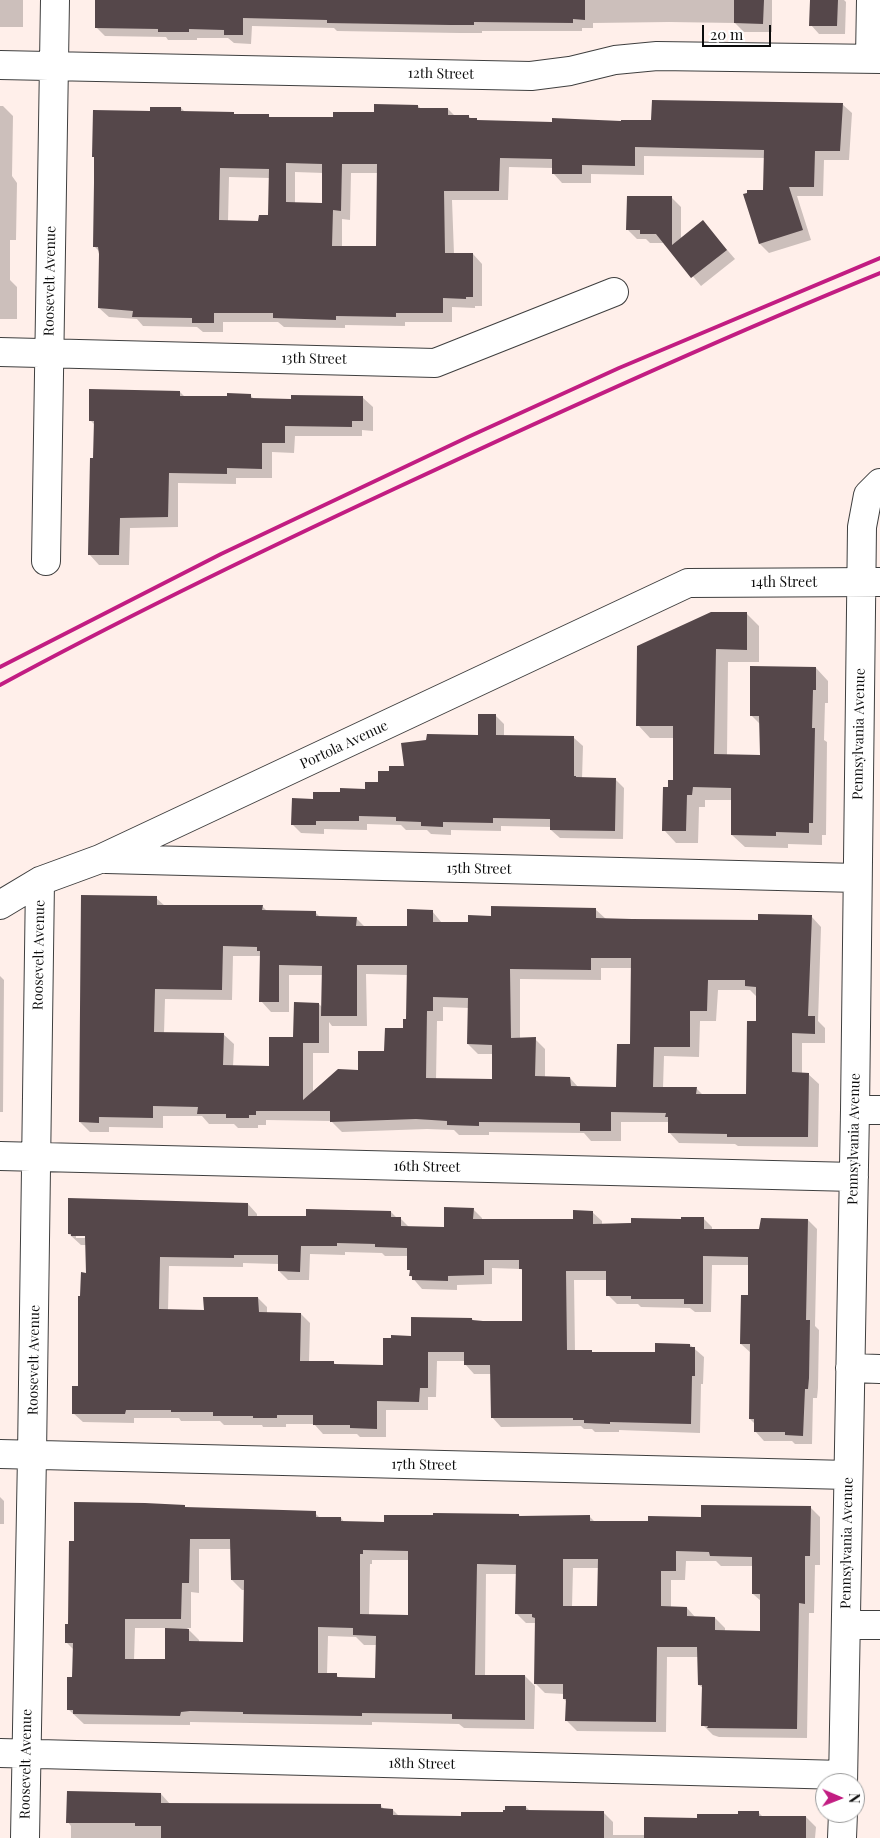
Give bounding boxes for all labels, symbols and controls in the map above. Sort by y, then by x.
scale bar [705,15,774,47]
text: 20 m [710,24,743,44]
street label: 12th Street [408,65,474,83]
street label: Roosevelt Avenue [41,226,59,336]
street label: 13th Street [281,350,347,368]
street label: 14th Street [751,575,817,591]
street label: Pennsylvania Avenue [849,668,869,800]
street label: Portola Avenue [297,717,391,773]
street label: 15th Street [446,860,512,878]
street label: Roosevelt Avenue [30,900,48,1010]
street label: Pennsylvania Avenue [844,1073,864,1205]
street label: 16th Street [394,1158,460,1176]
street label: Roosevelt Avenue [25,1305,43,1415]
street label: 17th Street [391,1456,457,1474]
street label: Pennsylvania Avenue [837,1477,857,1609]
street label: Roosevelt Avenue [17,1709,35,1819]
street label: 18th Street [388,1755,456,1773]
north arrow [815,1773,865,1823]
text: N [845,1793,864,1803]

